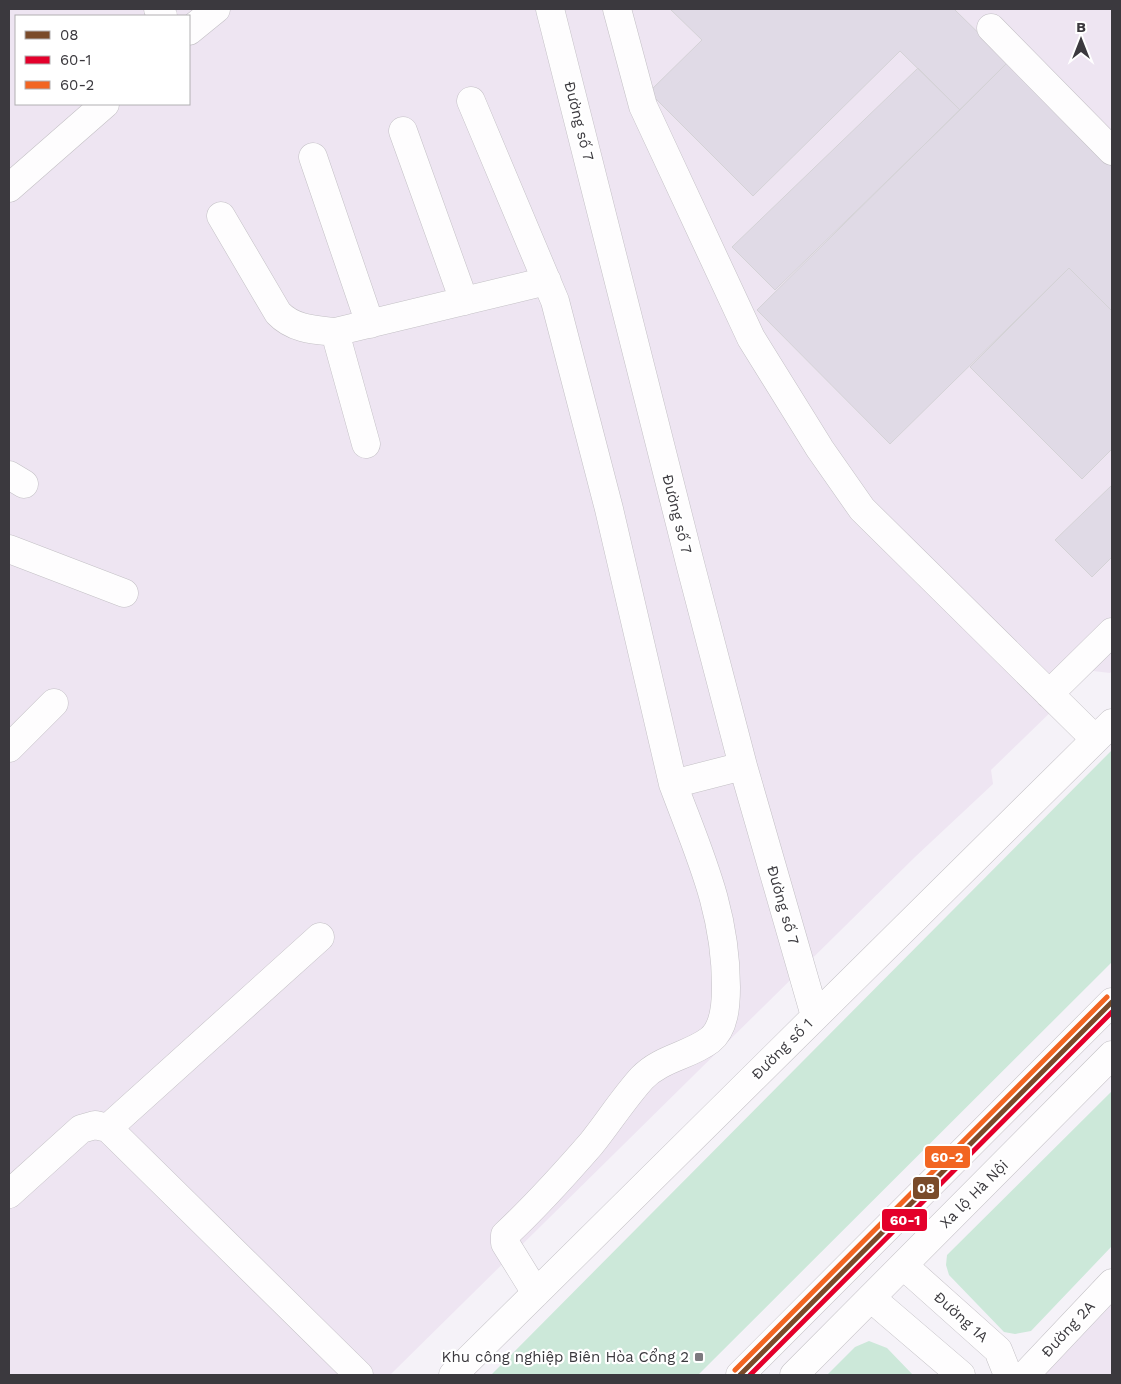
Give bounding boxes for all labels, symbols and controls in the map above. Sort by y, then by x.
legend [15,15,190,105]
north arrow [1056,15,1106,65]
text: B [1076,19,1086,35]
text: 08 [60,26,79,44]
text: 60-1 [60,51,91,69]
text: 60-2 [60,76,94,94]
street label: Đường số 7 [560,79,598,163]
street label: Đường số 7 [658,472,696,556]
street label: Đường số 7 [763,863,803,947]
street label: Đường số 1 [748,1015,816,1083]
line badge: 60-2 [924,1145,971,1169]
text: 60-2 [931,1149,963,1165]
street label: Xa lộ Hà Nội [936,1156,1012,1232]
line badge: 08 [912,1176,940,1200]
text: 08 [917,1180,935,1196]
line badge: 60-1 [881,1208,928,1232]
text: 60-1 [890,1212,920,1228]
street label: Đường 1A [930,1288,992,1346]
street label: Đường 2A [1037,1297,1099,1361]
place label: Khu công nghiệp Biên Hòa Cổng 2 [442,1348,689,1366]
marker: Khu công nghiệp Biên Hòa Cổng 2 [693,1351,705,1363]

